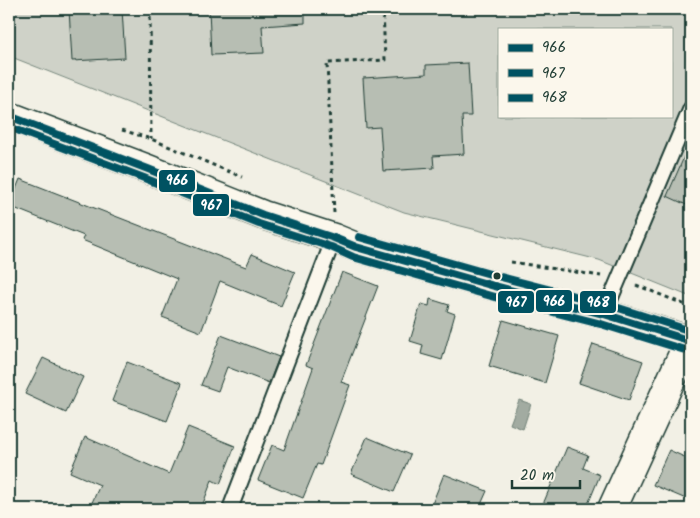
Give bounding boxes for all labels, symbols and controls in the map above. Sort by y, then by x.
legend [498,28,672,118]
text: 966 [542,36,566,60]
text: 967 [542,62,566,86]
text: 968 [542,86,568,110]
line badge: 966 [158,169,196,193]
text: 966 [166,170,189,192]
line badge: 967 [192,193,230,217]
text: 967 [200,195,222,217]
unlabelled marker [492,271,502,281]
line badge: 966 [535,289,573,313]
line badge: 967 [497,290,535,314]
line badge: 968 [579,290,617,314]
text: 966 [543,291,566,313]
text: 967 [505,292,527,314]
text: 968 [587,292,610,314]
scale bar [512,458,580,490]
text: 20 m [520,464,554,488]

